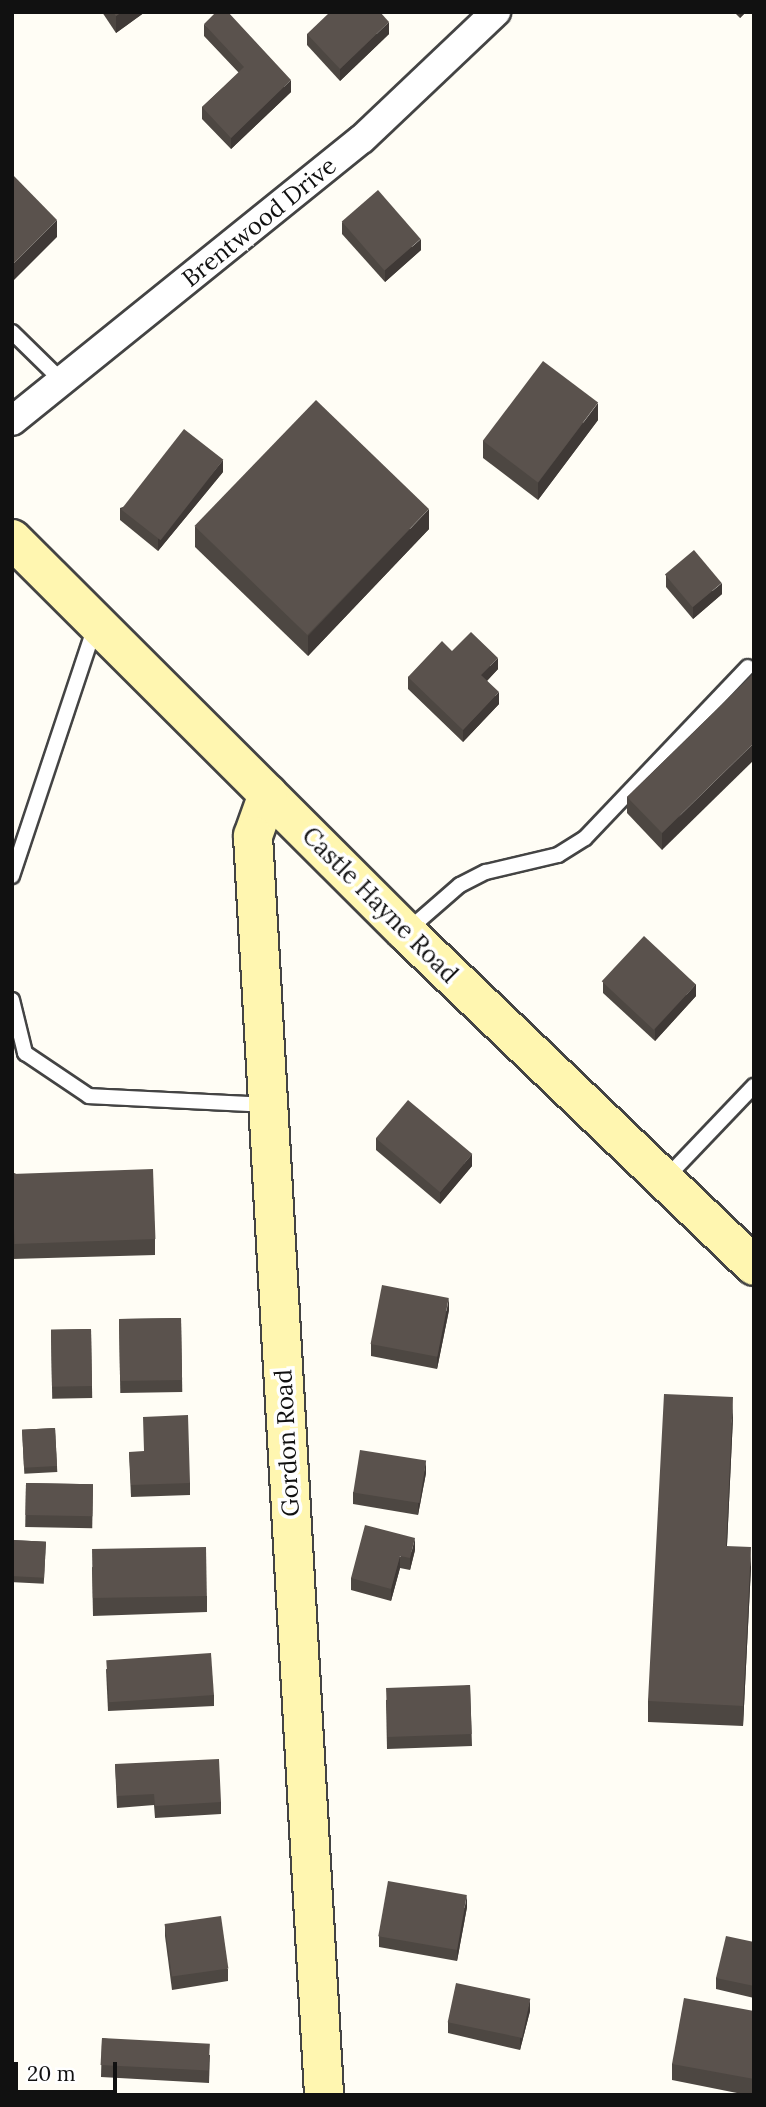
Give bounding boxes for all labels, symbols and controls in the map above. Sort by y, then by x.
street label: Brentwood Drive [176,151,342,293]
street label: Castle Hayne Road [296,821,464,989]
street label: Gordon Road [269,1369,305,1517]
scale bar [18,2048,121,2092]
text: 20 m [27,2060,76,2087]

